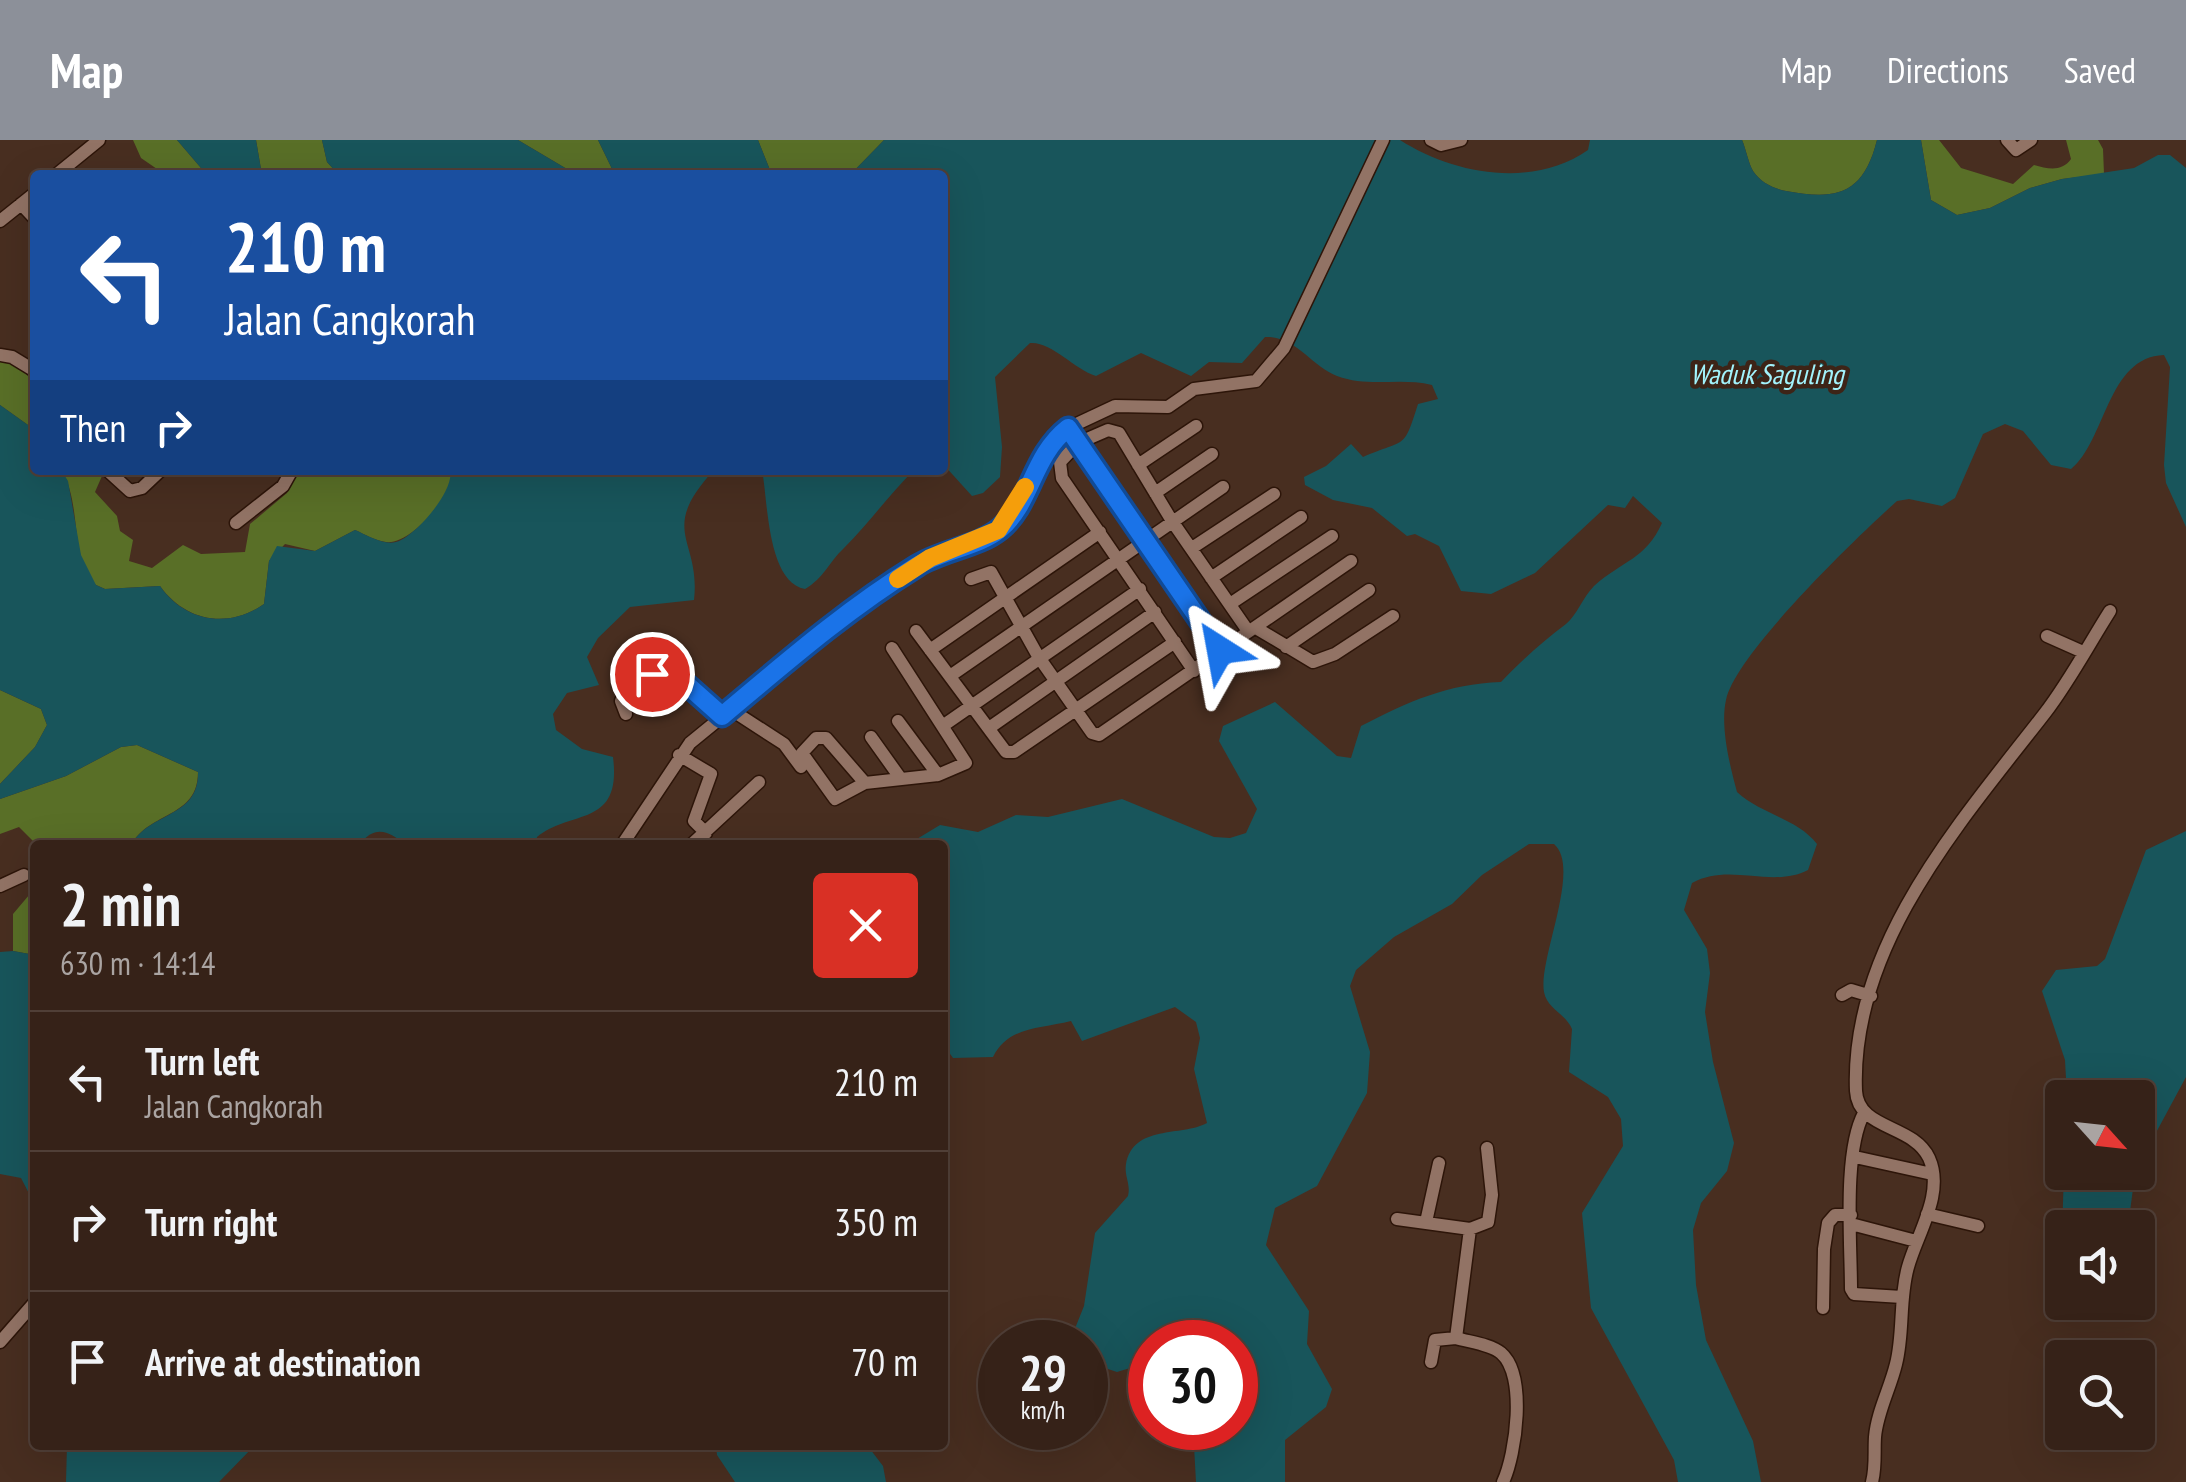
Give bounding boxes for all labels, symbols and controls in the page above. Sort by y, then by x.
text: Map [50,39,123,101]
text: Map [1781,47,1832,93]
text: Directions [1887,47,2009,93]
text: Saved [2064,47,2136,93]
text: 210 m [225,201,386,291]
icon: left [60,210,190,340]
text: Jalan Cangkorah [225,289,475,347]
water label: Waduk Saguling [1690,355,1846,392]
icon: right [146,400,201,455]
text: Then [60,403,126,452]
position arrow [1168,598,1272,702]
pin [610,632,695,717]
icon: arrive [625,647,680,702]
text: 2 min [60,865,181,943]
button: close [813,873,918,978]
text: 630 m · 14:14 [60,942,215,984]
text: Turn left [145,1036,259,1085]
icon: left [60,1054,115,1109]
text: 210 m [834,1057,918,1106]
north arrow [2045,1080,2155,1190]
map controls [2045,1080,2155,1450]
text: Jalan Cangkorah [145,1085,323,1127]
icon: right [60,1194,115,1249]
text: Turn right [145,1197,277,1246]
text: 350 m [834,1197,918,1246]
button: sound [2045,1210,2155,1320]
speed limit sign: 30 [1128,1320,1258,1450]
icon: arrive [60,1334,115,1389]
text: Arrive at destination [145,1337,421,1386]
text: 70 m [851,1337,918,1386]
text: 29 [1019,1340,1067,1405]
button: search [2045,1340,2155,1450]
text: km/h [1021,1394,1065,1426]

